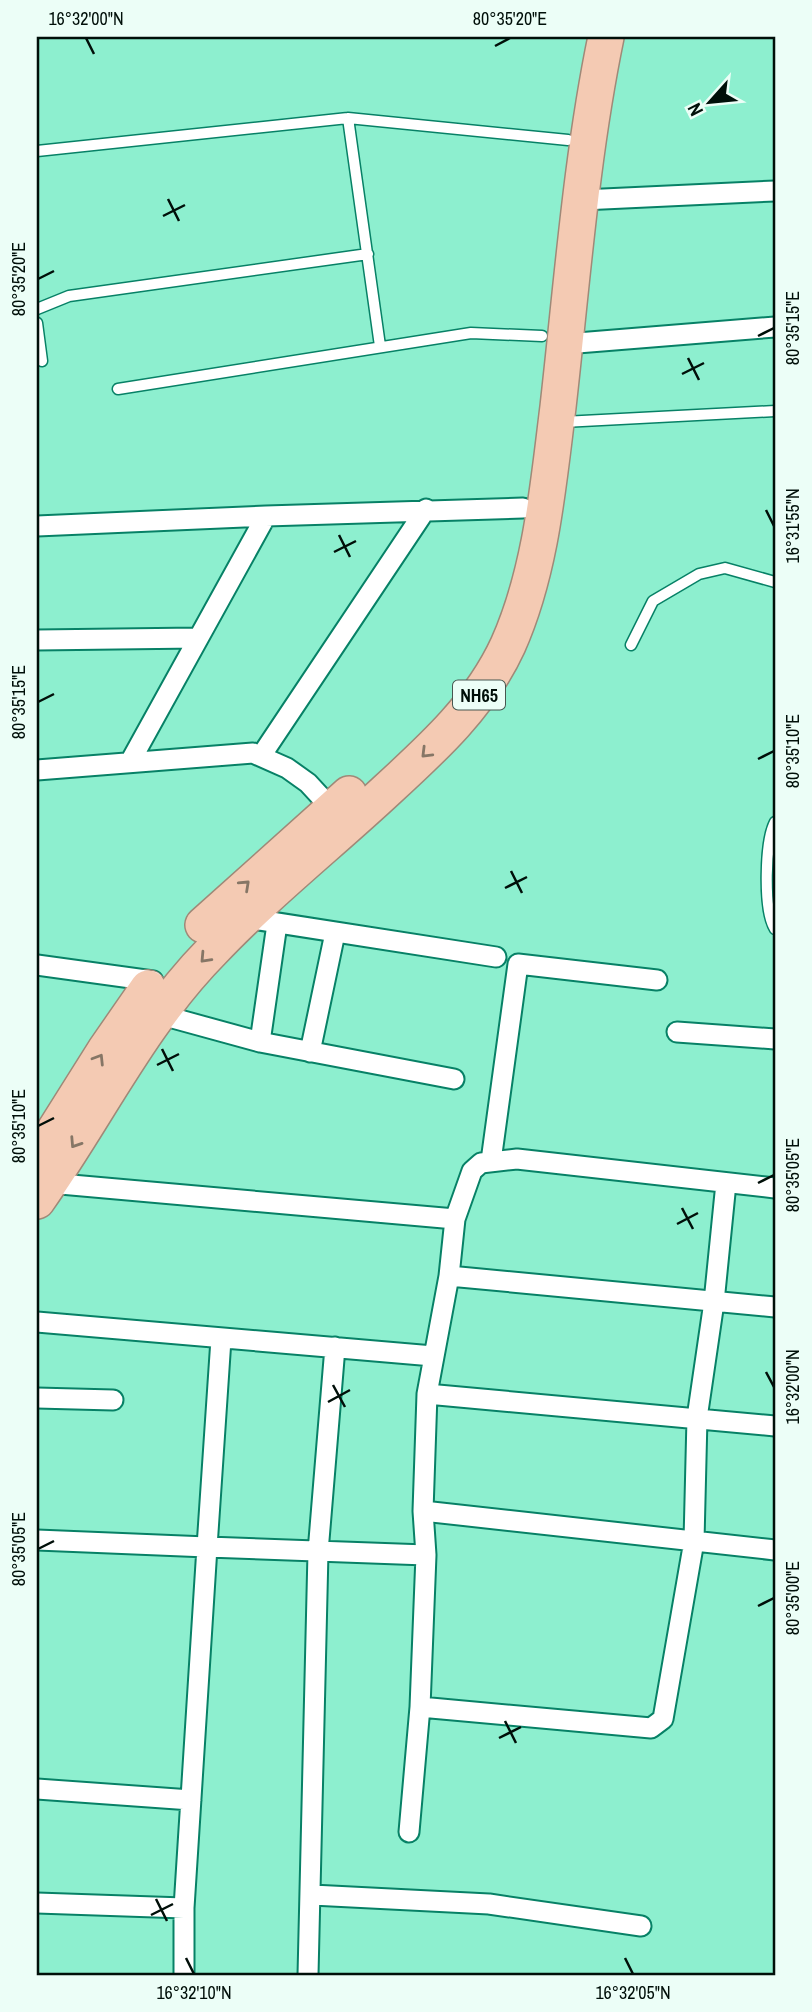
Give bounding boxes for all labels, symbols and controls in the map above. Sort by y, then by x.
text: 16°32'00"N [48,6,124,31]
text: 80°35'20"E [473,6,547,31]
north arrow [676,66,746,136]
text: N [681,99,709,121]
text: 80°35'20"E [6,242,31,316]
text: 80°35'15"E [780,291,805,365]
text: 16°31'55"N [780,488,805,564]
text: 80°35'15"E [6,665,31,739]
road number: NH65 [453,680,505,710]
text: 80°35'10"E [780,714,805,788]
one-way arrow [422,745,435,758]
one-way arrow [237,881,250,894]
one-way arrow [201,949,214,962]
one-way arrow [91,1053,104,1066]
text: 80°35'10"E [6,1089,31,1163]
one-way arrow [70,1136,83,1149]
text: 80°35'05"E [780,1138,805,1212]
text: 16°32'00"N [780,1349,805,1425]
text: 80°35'05"E [6,1512,31,1586]
text: 80°35'00"E [780,1561,805,1635]
text: 16°32'10"N [156,1980,232,2005]
text: 16°32'05"N [595,1980,671,2005]

